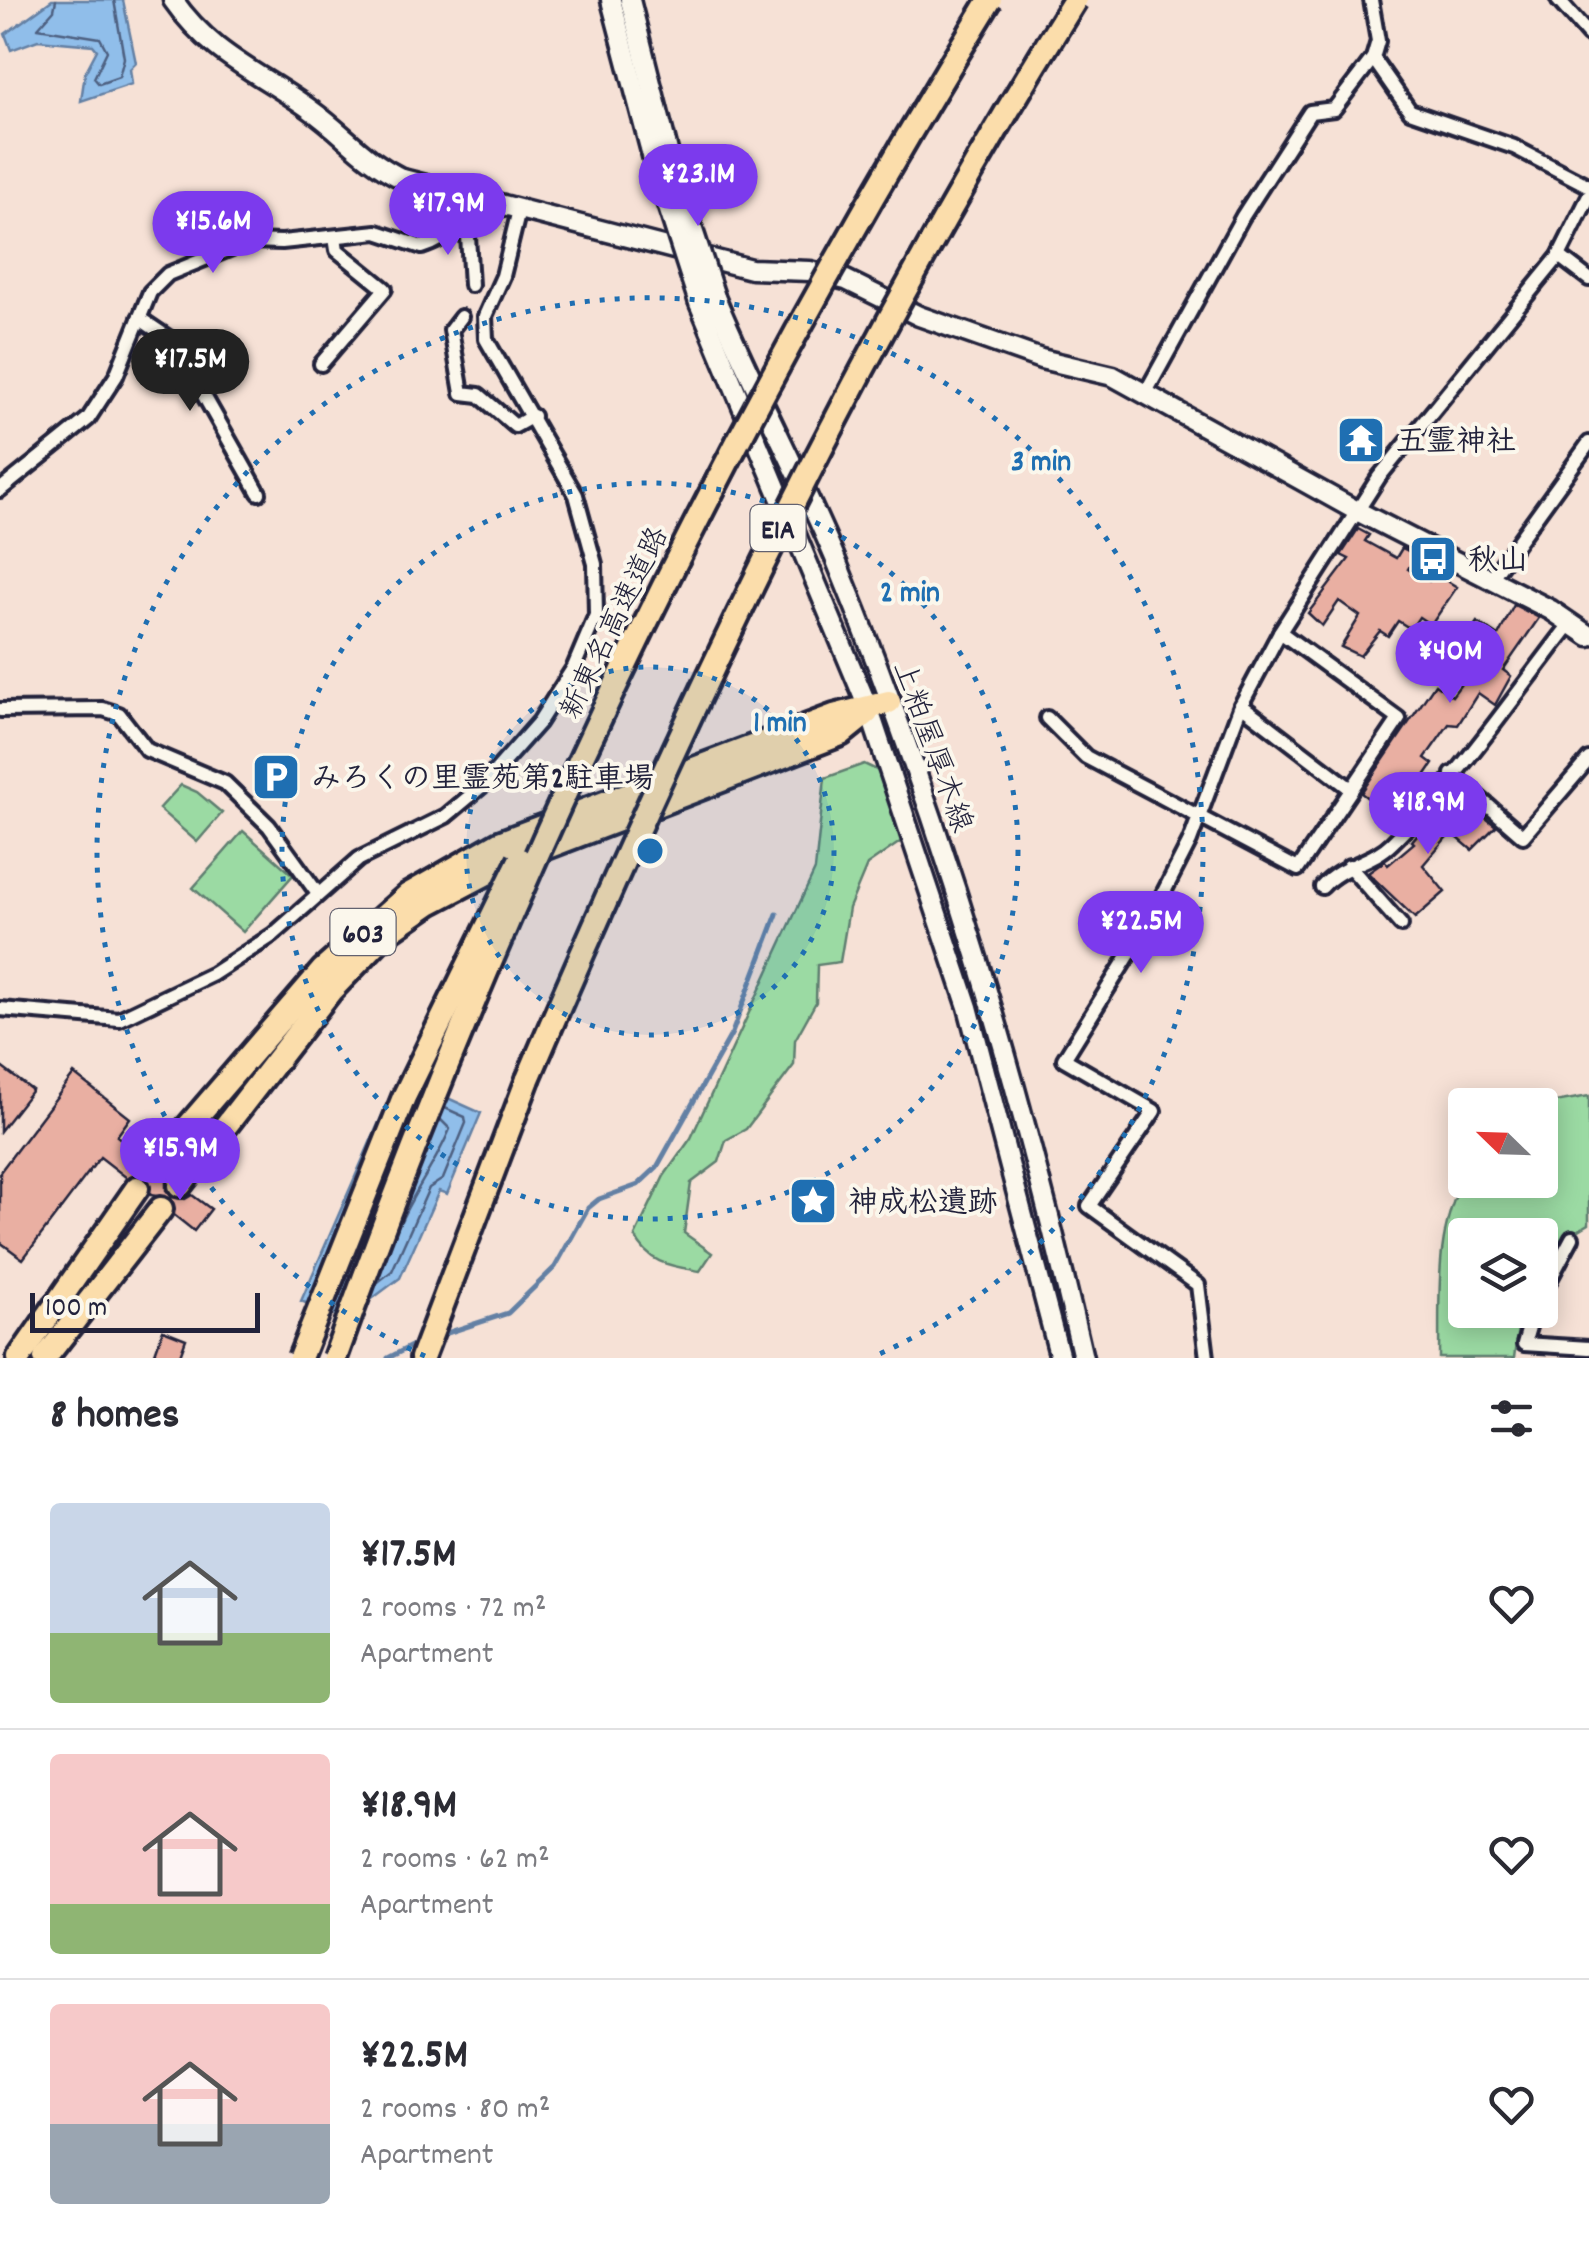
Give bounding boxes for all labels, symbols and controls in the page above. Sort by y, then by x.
pin: ¥23.1M [617,144,779,229]
text: ¥23.1M [661,153,735,199]
pin: ¥17.9M [367,173,529,258]
text: ¥17.9M [411,182,485,228]
pin: ¥15.6M [132,191,294,276]
text: ¥15.6M [174,200,252,246]
pin: ¥17.5M [109,329,271,414]
text: ¥17.5M [153,338,227,384]
temple icon: 五霊神社 [1335,414,1387,466]
place label: 五霊神社 [1396,423,1516,466]
text: 3 min [1011,443,1071,486]
road number: E1A [750,505,806,551]
street label: 新東名高速道路 [552,520,682,728]
bus stop icon: 秋山 [1407,533,1459,585]
place label: 秋山 [1468,542,1528,585]
text: 2 min [880,574,940,617]
pin: ¥40M [1391,621,1509,706]
text: ¥40M [1418,630,1482,676]
street label: 上粕屋厚木線 [879,656,981,839]
text: 1 min [753,704,807,747]
parking icon: みろくの里霊苑第2駐車場 [250,751,302,803]
place label: みろくの里霊苑第2駐車場 [311,760,654,803]
pin: ¥18.9M [1347,772,1509,857]
text: ¥18.9M [1391,781,1465,827]
centre of rings [632,833,668,869]
pin: ¥22.5M [1060,891,1222,976]
text: ¥22.5M [1100,900,1182,946]
road number: 603 [330,909,396,955]
north arrow [1448,1088,1558,1198]
map controls [1448,1088,1558,1328]
pin: ¥15.9M [99,1118,261,1203]
text: ¥15.9M [142,1127,218,1173]
place icon: 神成松遺跡 [787,1175,839,1227]
place label: 神成松遺跡 [848,1184,998,1227]
button: layers [1448,1218,1558,1328]
scale bar [30,1288,260,1332]
text: 100 m [45,1290,107,1330]
text: 8 homes [50,1388,179,1448]
icon: filters [1484,1391,1539,1446]
text: ¥17.5M [360,1527,457,1587]
icon: home [130,1543,250,1663]
icon: heart [1484,1576,1539,1631]
text: 2 rooms · 72 m² [360,1587,546,1633]
text: Apartment [360,1633,494,1679]
text: ¥18.9M [360,1778,457,1838]
icon: home [130,1794,250,1914]
icon: heart [1484,1827,1539,1882]
text: 2 rooms · 62 m² [360,1838,550,1884]
text: Apartment [360,1884,494,1930]
text: ¥22.5M [360,2028,468,2088]
icon: home [130,2044,250,2164]
icon: heart [1484,2077,1539,2132]
text: 2 rooms · 80 m² [360,2088,550,2134]
text: Apartment [360,2134,494,2180]

